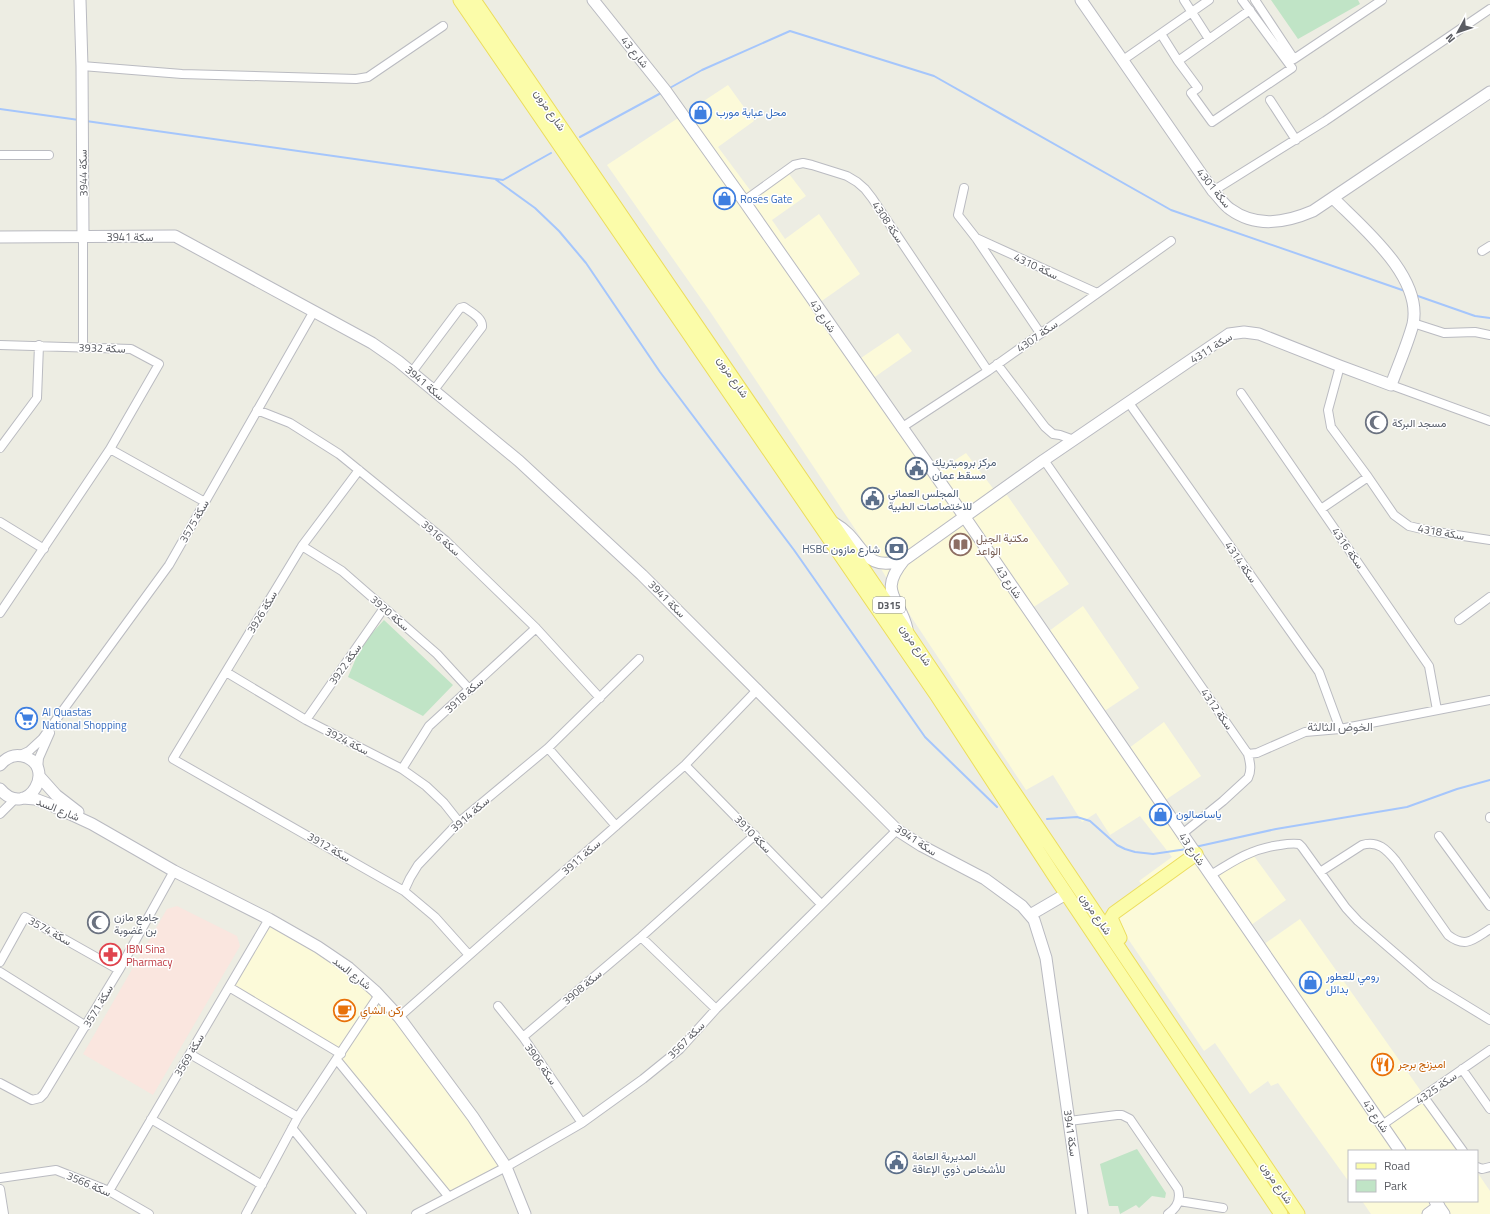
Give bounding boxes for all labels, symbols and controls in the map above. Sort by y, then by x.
north arrow [1438,12,1478,52]
text: N [1442,30,1459,46]
street label: شارع 43 [617,33,653,72]
street label: شارع مزون [530,86,570,134]
shop icon: محل عباية مورب [688,99,714,125]
place label: محل عباية مورب [716,104,787,120]
street label: سكة 3944 [75,149,91,197]
street label: سكة 4301 [1193,165,1235,212]
shop icon: Roses Gate [712,186,738,212]
place label: Roses Gate [740,191,793,207]
street label: سكة 4308 [868,198,908,246]
street label: سكة 3941 [106,229,154,245]
street label: سكة 4310 [1011,249,1061,283]
street label: شارع 43 [806,296,840,336]
street label: سكة 4307 [1013,316,1061,356]
street label: سكة 4311 [1187,329,1235,367]
street label: سكة 3932 [78,339,126,357]
street label: شارع مزون [713,353,753,401]
street label: سكة 3941 [402,362,448,404]
mosque icon: مسجد البركة [1364,410,1390,436]
place label: مسجد البركة [1392,415,1446,431]
place label: مركز بروميتريك مسقط عمان [932,454,996,483]
public building icon: مركز بروميتريك مسقط عمان [904,455,930,481]
place label: المجلس العماني للاختصاصات الطبية [888,485,972,514]
public building icon: المجلس العماني للاختصاصات الطبية [860,486,886,512]
street label: سكة 3575 [175,496,213,545]
street label: سكة 3916 [418,517,464,560]
street label: سكة 4318 [1416,520,1466,544]
street label: سكة 4316 [1328,524,1368,572]
place label: مكتبة الجيل الواعد [976,530,1028,559]
library icon: مكتبة الجيل الواعد [947,531,973,557]
bank icon: HSBC شارع مازون [883,536,909,562]
street label: سكة 4314 [1221,538,1261,586]
place label: HSBC شارع مازون [802,541,880,557]
street label: شارع 43 [992,562,1026,602]
street label: سكة 3941 [645,577,690,622]
street label: سكة 3926 [243,587,281,636]
street label: سكة 3920 [367,592,413,635]
road number: D315 [873,597,905,613]
street label: شارع مزون [896,621,936,669]
street label: سكة 3922 [325,640,365,688]
street label: سكة 3918 [441,673,487,717]
street label: سكة 4312 [1197,685,1237,733]
place label: Al Quastas National Shopping [42,704,127,733]
supermarket icon: Al Quastas National Shopping [13,705,39,731]
district label: الخوض الثالثة [1307,717,1373,736]
street label: سكة 3924 [322,723,372,759]
street label: سكة 3914 [447,792,493,835]
street label: شارع السد [34,793,82,825]
shop icon: ياساصالون [1147,801,1173,827]
place label: ياساصالون [1176,806,1221,822]
street label: سكة 3910 [731,812,775,857]
street label: سكة 3941 [892,820,940,860]
street label: سكة 3912 [305,828,354,866]
street label: شارع 43 [1175,829,1209,869]
street label: سكة 3911 [558,835,604,878]
street label: شارع مزون [1076,890,1116,938]
place label: جامع مازن بن غضوبة [114,909,159,938]
mosque icon: جامع مازن بن غضوبة [86,910,112,936]
street label: سكة 3574 [26,913,75,950]
place label: IBN Sina Pharmacy [126,941,173,970]
pharmacy icon: IBN Sina Pharmacy [98,942,124,968]
street label: شارع السد [329,953,375,993]
street label: سكة 3908 [559,966,605,1008]
place label: رومي للعطور بدائل [1325,968,1379,997]
shop icon: رومي للعطور بدائل [1297,969,1323,995]
street label: سكة 3571 [79,981,117,1030]
cafe icon: ركن الشاي [331,997,357,1023]
place label: ركن الشاي [360,1002,404,1020]
street label: سكة 3567 [664,1017,709,1062]
street label: سكة 3569 [170,1030,208,1079]
street label: سكة 3906 [521,1040,561,1088]
restaurant icon: اميزنج برجر [1370,1051,1396,1077]
place label: اميزنج برجر [1397,1056,1446,1072]
street label: سكة 4325 [1412,1068,1460,1108]
street label: شارع 43 [1359,1096,1393,1136]
street label: سكة 3941 [1060,1109,1082,1158]
place label: المديرية العامة للأشخاص ذوي الإعاقة [912,1148,1005,1179]
public building icon: المديرية العامة للأشخاص ذوي الإعاقة [883,1149,909,1175]
legend [1348,1150,1478,1202]
text: Road [1384,1156,1410,1175]
street label: شارع مزون [1257,1159,1297,1207]
street label: سكة 3566 [64,1167,114,1201]
text: Park [1384,1176,1407,1195]

